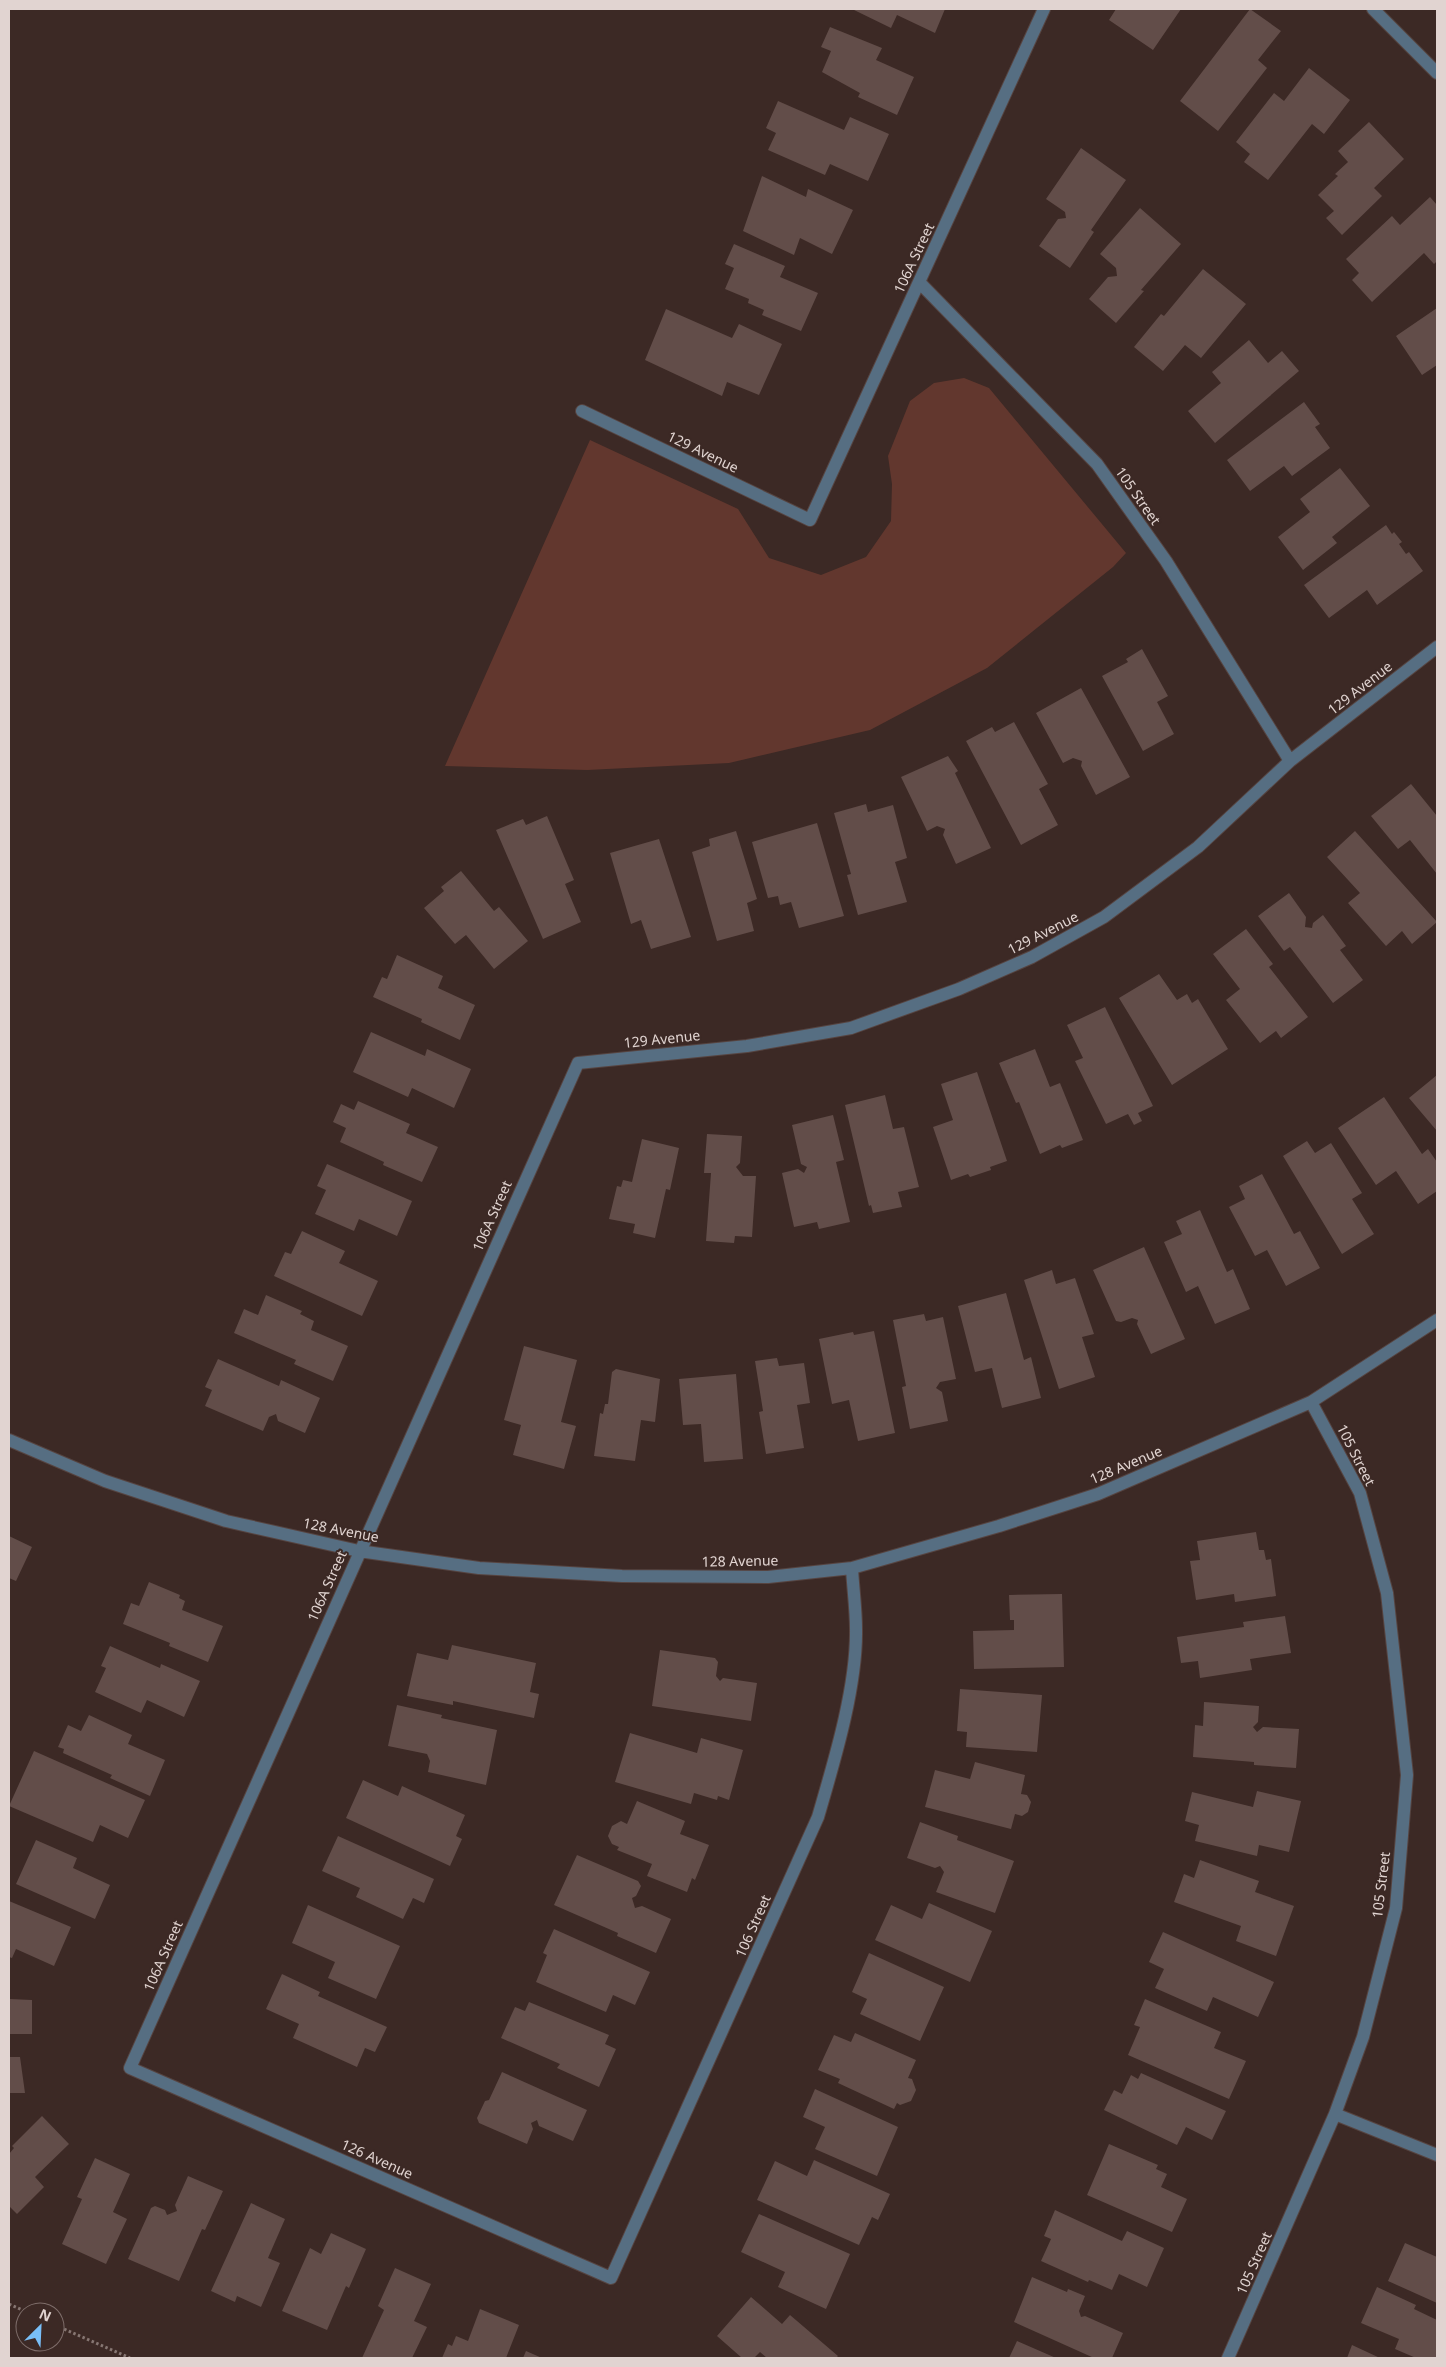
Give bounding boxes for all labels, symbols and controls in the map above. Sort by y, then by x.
street label: 106A Street [889,219,938,296]
street label: 129 Avenue [665,426,742,477]
street label: 105 Street [1111,463,1165,529]
street label: 129 Avenue [1324,656,1396,719]
street label: 129 Avenue [1004,907,1081,958]
street label: 129 Avenue [623,1025,701,1052]
street label: 106A Street [467,1177,516,1254]
street label: 105 Street [1333,1421,1380,1489]
street label: 128 Avenue [1087,1441,1165,1488]
street label: 128 Avenue [302,1513,381,1546]
street label: 106A Street [302,1547,351,1624]
street label: 128 Avenue [701,1550,779,1571]
street label: 105 Street [1367,1851,1394,1919]
street label: 106 Street [730,1891,775,1960]
street label: 106A Street [138,1917,187,1994]
street label: 126 Avenue [338,2134,416,2183]
street label: 105 Street [1231,2228,1276,2297]
north arrow [15,2302,65,2352]
text: N [36,2304,55,2326]

